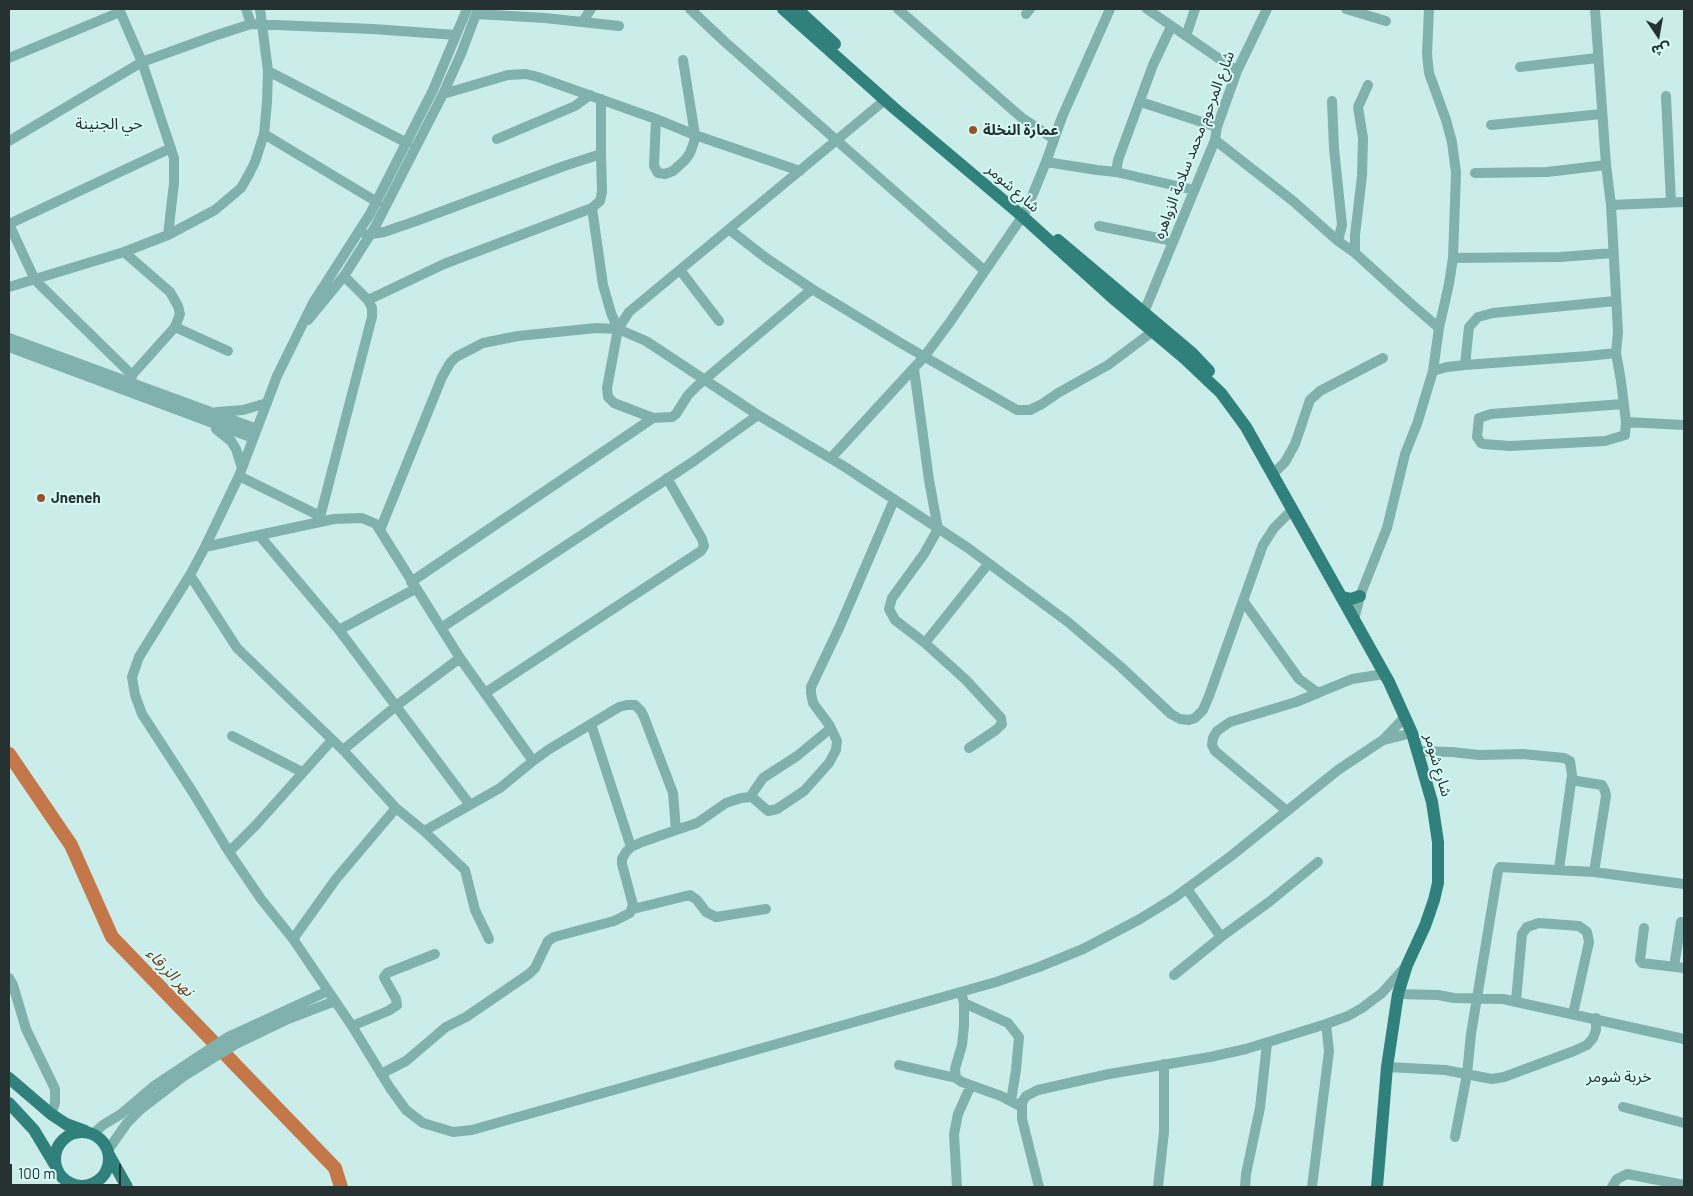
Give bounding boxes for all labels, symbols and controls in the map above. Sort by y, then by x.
north arrow [1633,10,1683,60]
text: ش [1650,40,1672,60]
street label: شارع المرحوم محمد سلامة الزواهره [1150,49,1238,241]
district label: حي الجنينة [75,114,143,134]
place label: عمارة النخلة [983,121,1059,139]
marker: عمارة النخلة [967,124,979,136]
street label: شارع شومر [983,160,1043,216]
place label: Jneneh [51,489,101,507]
marker: Jneneh [35,492,47,504]
street label: شارع شومر [1420,731,1456,799]
water label: نهر الزرقاء [142,944,198,1000]
district label: خربة شومر [1586,1067,1652,1087]
scale bar [12,1154,124,1186]
text: 100 m [18,1164,56,1182]

